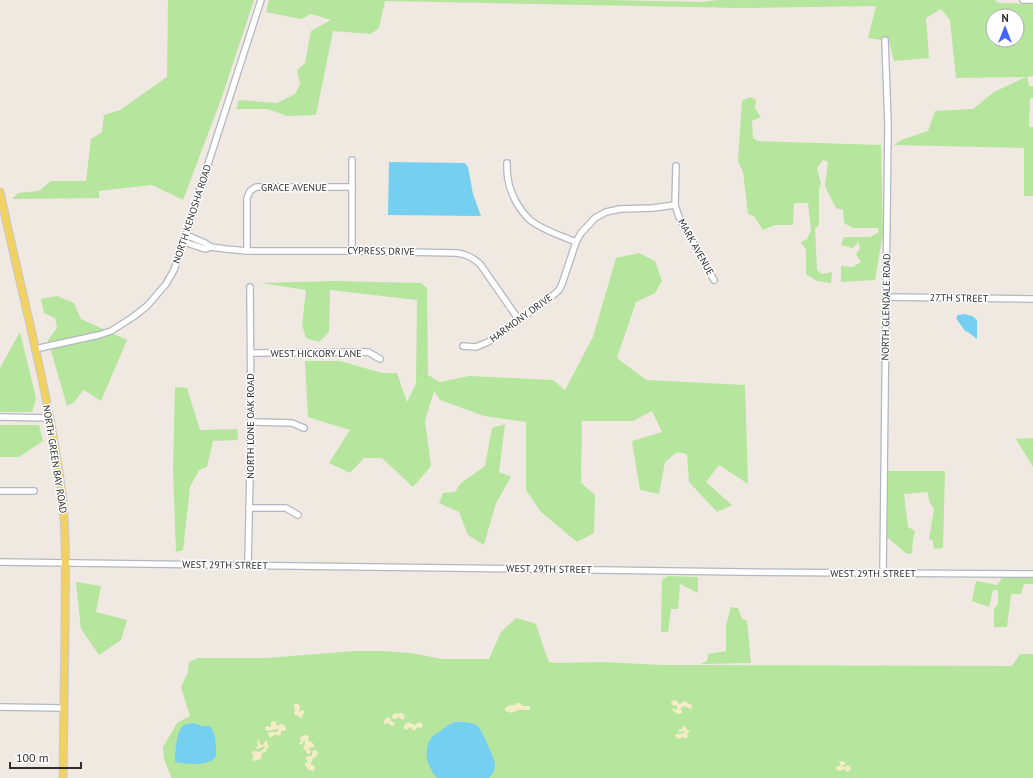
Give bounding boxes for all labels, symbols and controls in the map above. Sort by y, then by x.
north arrow [985,8,1025,48]
text: N [1001,11,1009,25]
street label: NORTH KENOSHA ROAD [170,163,214,265]
street label: GRACE AVENUE [261,181,327,194]
street label: MARK AVENUE [675,216,717,278]
street label: CYPRESS DRIVE [347,244,415,258]
street label: NORTH GLENDALE ROAD [879,253,893,361]
street label: HARMONY DRIVE [487,291,555,345]
street label: 27TH STREET [929,291,989,305]
street label: WEST HICKORY LANE [270,347,362,360]
street label: NORTH LONE OAK ROAD [244,373,257,479]
street label: NORTH GREEN BAY ROAD [40,404,70,514]
street label: WEST 29TH STREET [182,558,268,572]
street label: WEST 29TH STREET [506,562,592,576]
street label: WEST 29TH STREET [830,567,916,580]
scale bar [10,744,81,770]
text: 100 m [16,750,49,765]

